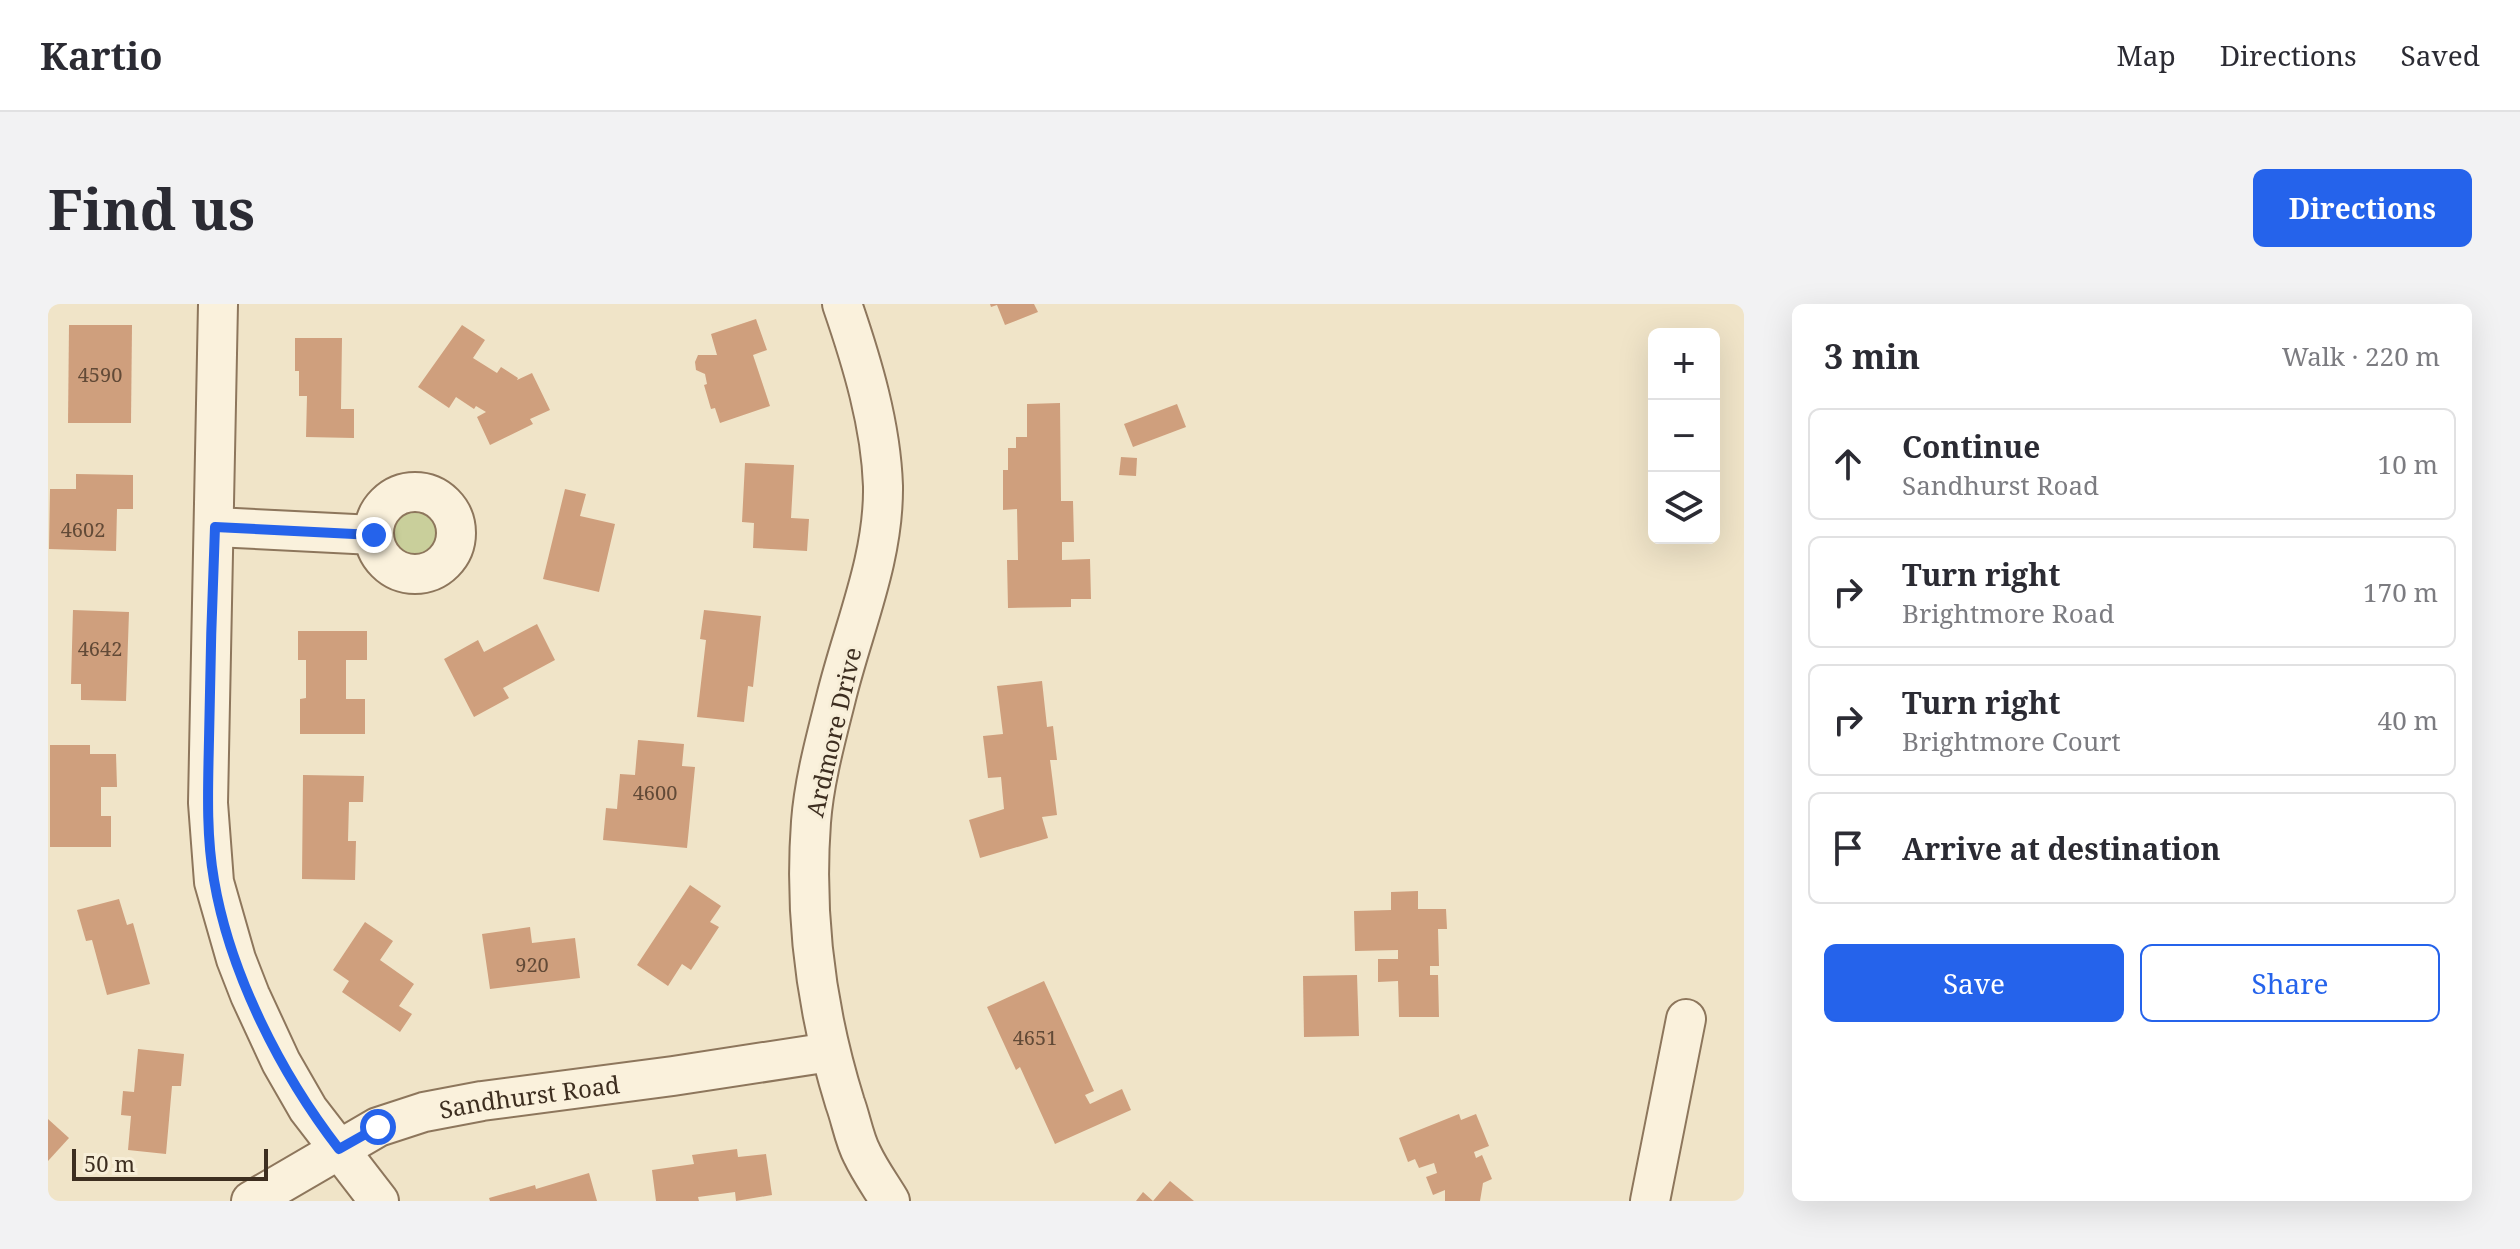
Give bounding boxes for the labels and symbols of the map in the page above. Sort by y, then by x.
house number: 4590 [78,361,122,388]
house number: 4602 [61,516,105,543]
route end [356,517,392,553]
house number: 4642 [78,635,122,662]
street label: Ardmore Drive [797,644,869,820]
house number: 4600 [633,779,677,806]
house number: 920 [515,951,549,978]
house number: 4651 [1013,1024,1057,1051]
street label: Sandhurst Road [436,1067,622,1125]
route start [360,1109,396,1145]
scale bar [72,1145,268,1181]

